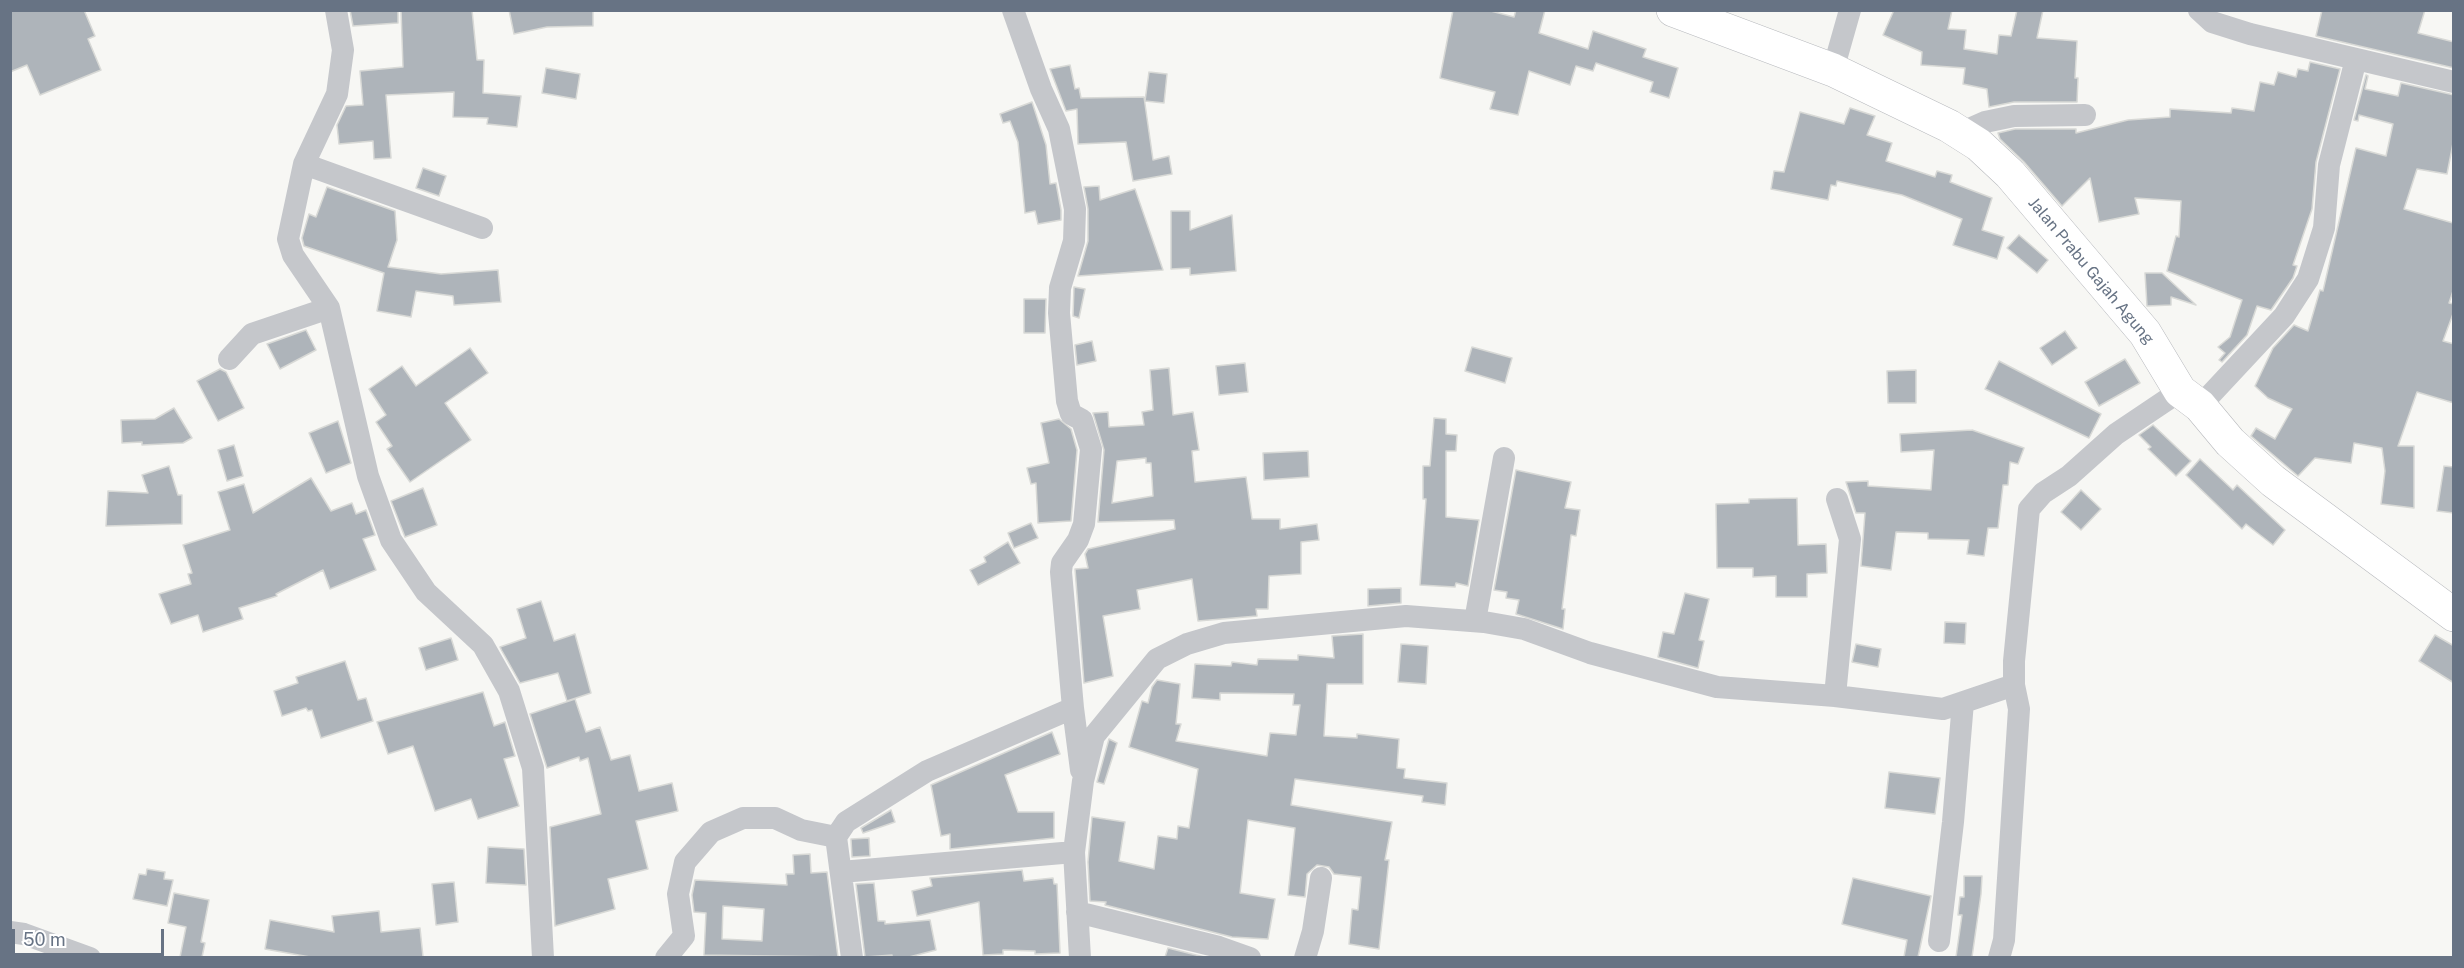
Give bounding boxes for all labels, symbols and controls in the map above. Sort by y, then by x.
street label: Jalan Prabu Gajah Agung [2024,194,2158,348]
scale bar [15,917,166,955]
text: 50 m [23,929,66,950]

